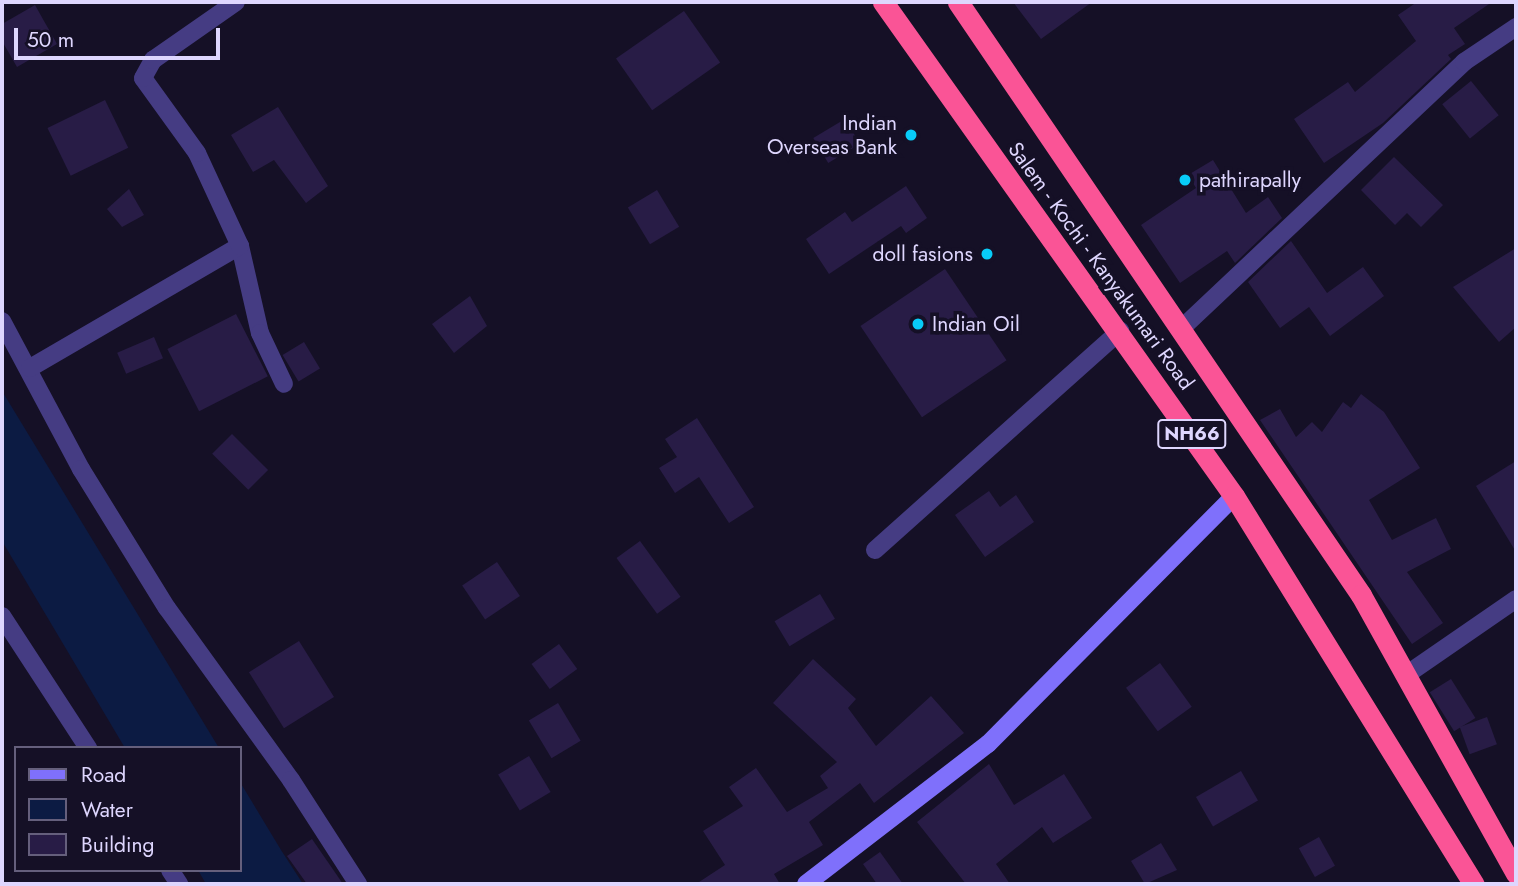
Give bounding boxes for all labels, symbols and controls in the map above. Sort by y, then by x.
scale bar [18,14,224,58]
text: 50 m [27,25,74,55]
place label: Indian Overseas Bank [767,110,897,160]
marker: Indian Overseas Bank [903,127,919,143]
street label: Salem - Kochi - Kanyakumari Road [1003,137,1199,395]
place label: pathirapally [1199,167,1301,193]
marker: pathirapally [1177,172,1193,188]
place label: doll fasions [873,241,973,267]
marker: doll fasions [979,246,995,262]
place label: Indian Oil [932,311,1020,337]
marker: Indian Oil [910,316,926,332]
road number: NH66 [1157,418,1227,449]
legend [14,746,242,872]
text: Road [81,760,126,790]
text: Water [81,795,133,825]
text: Building [81,830,154,860]

